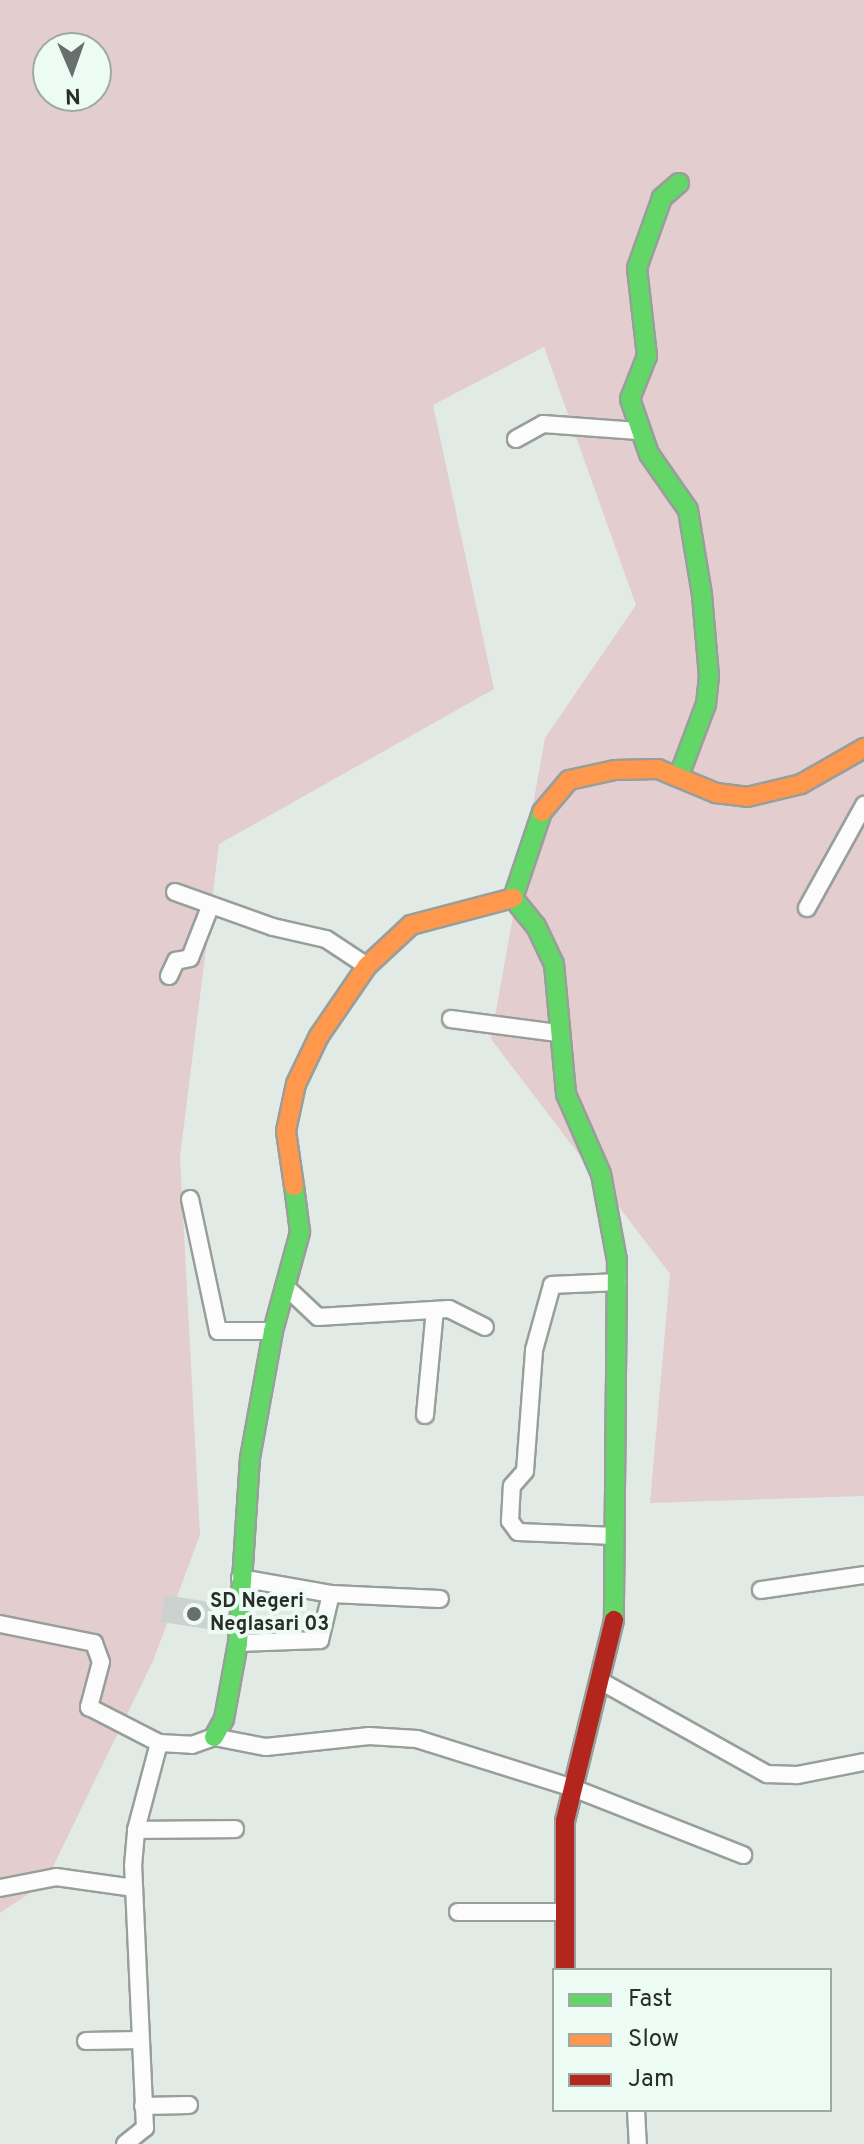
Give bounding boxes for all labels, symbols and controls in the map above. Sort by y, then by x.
north arrow [32,32,112,112]
text: N [64,81,81,108]
place label: SD Negeri Neglasari 03 [210,1590,329,1637]
marker: SD Negeri Neglasari 03 [185,1605,203,1623]
legend [552,1968,832,2112]
text: Fast [628,1985,672,2015]
text: Slow [628,2025,679,2055]
text: Jam [628,2065,674,2095]

